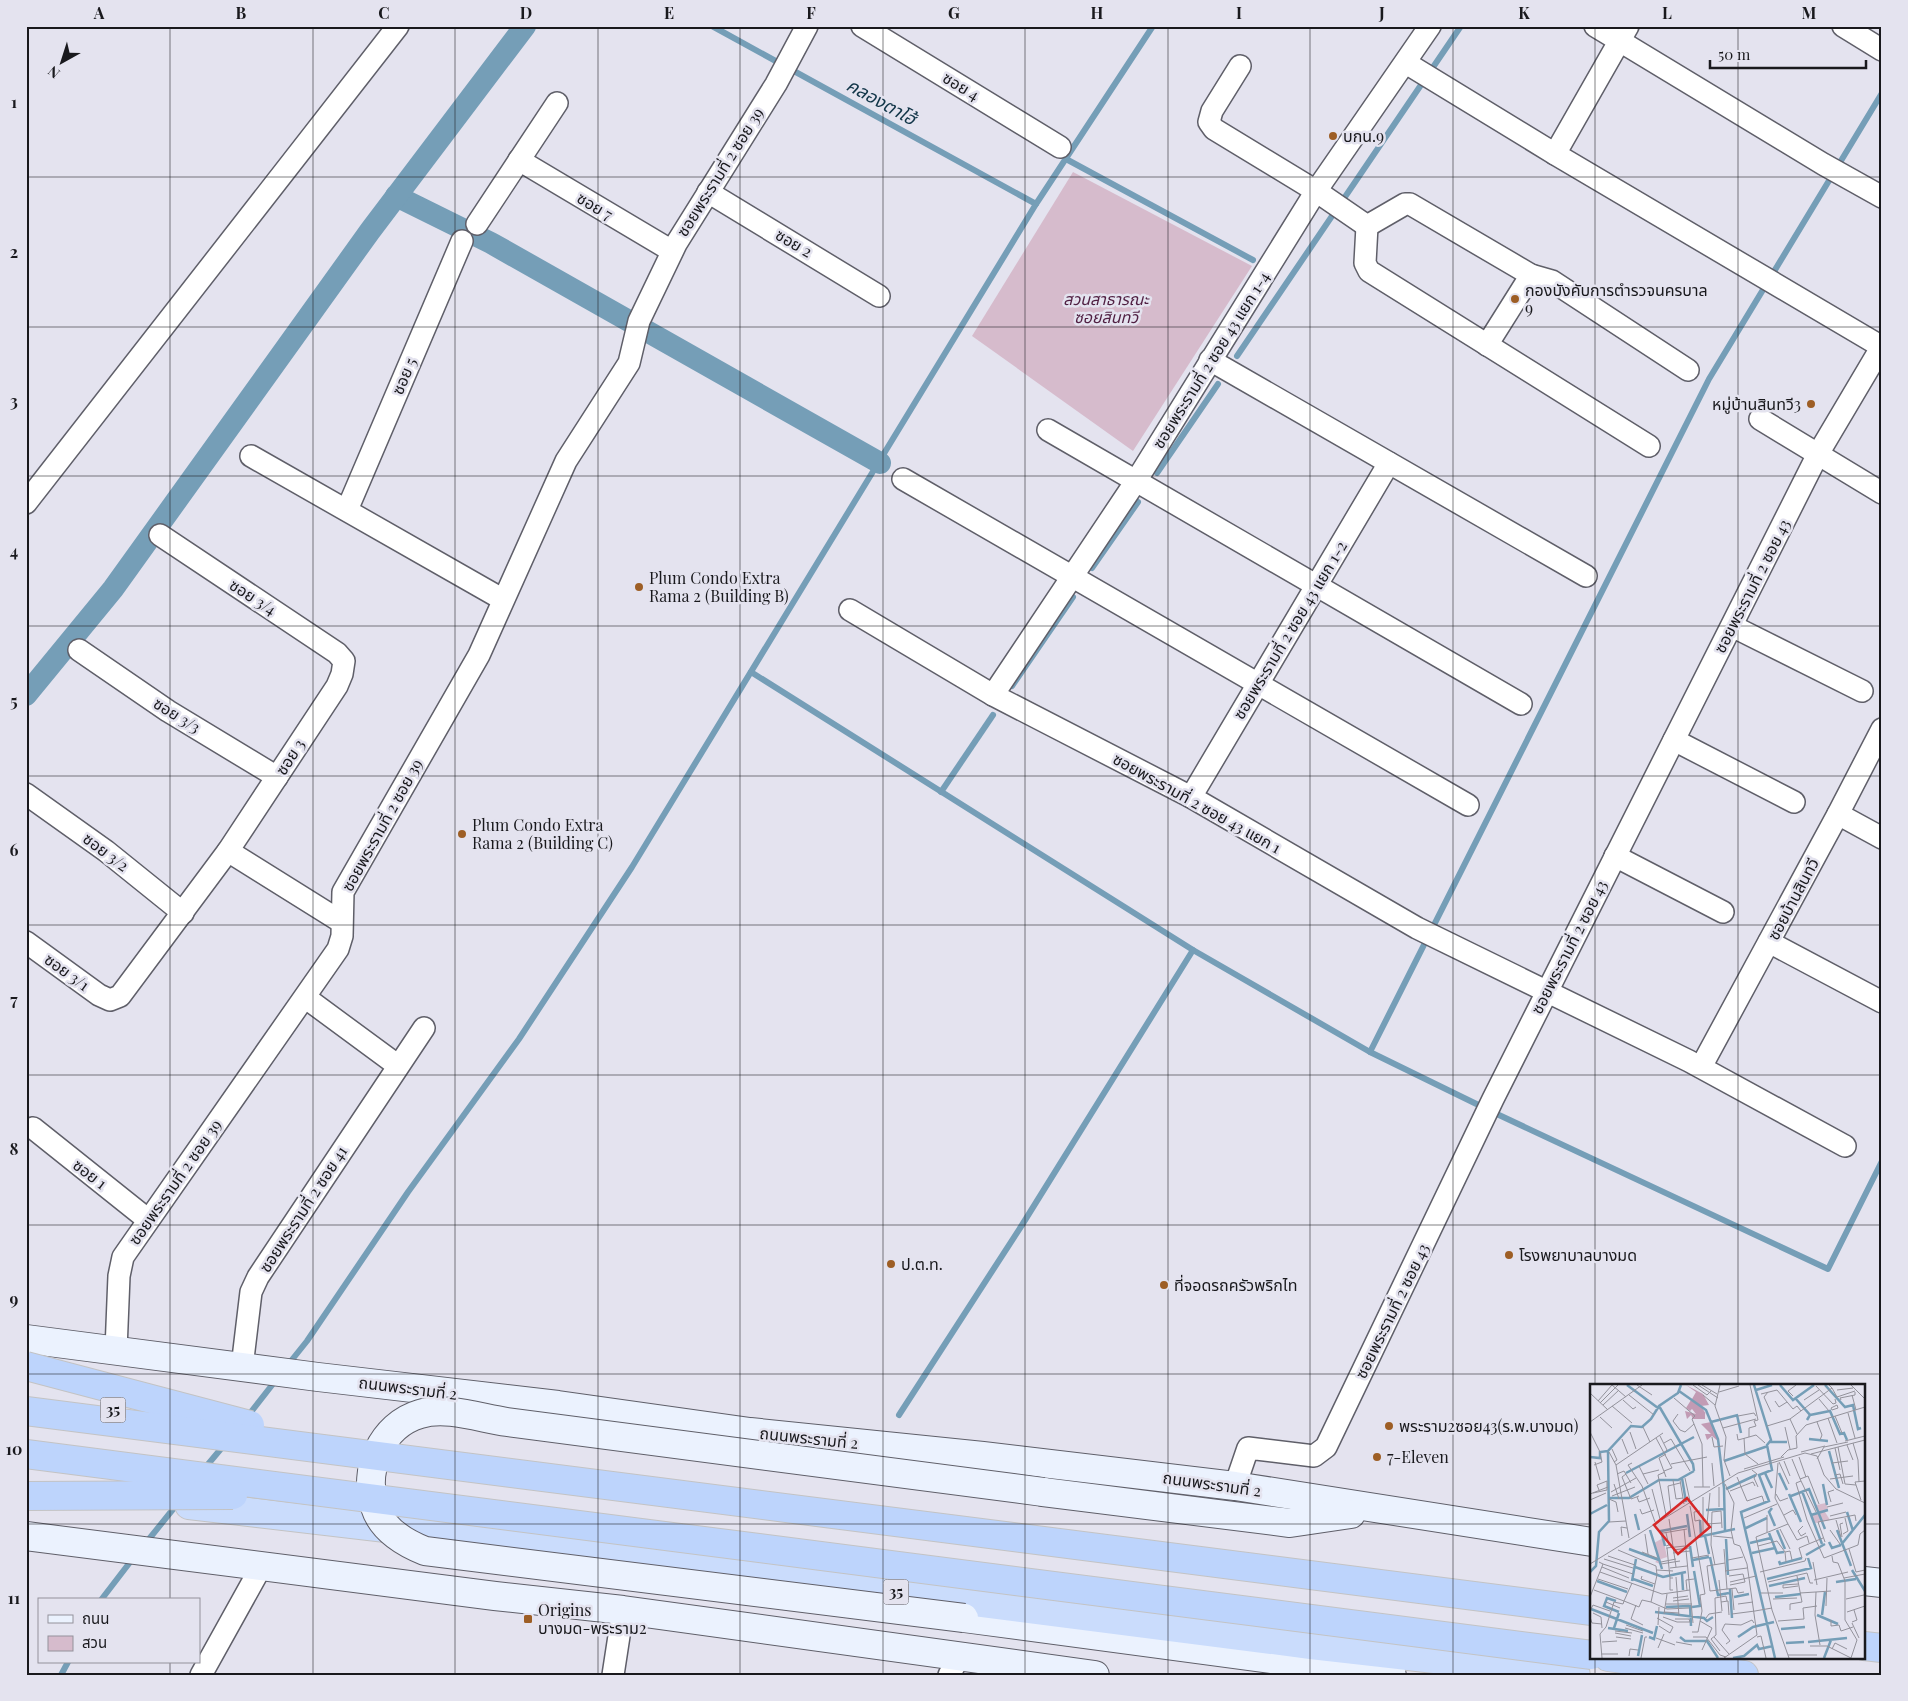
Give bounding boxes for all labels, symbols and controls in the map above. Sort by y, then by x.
text: A [93,2,105,23]
text: B [236,2,247,23]
text: C [378,2,390,23]
text: D [520,2,532,23]
text: E [664,2,674,23]
text: F [806,2,816,23]
text: G [948,2,960,23]
text: H [1091,2,1104,23]
text: I [1236,2,1242,23]
text: J [1378,2,1385,23]
text: K [1518,2,1530,23]
text: L [1662,2,1672,23]
text: M [1802,2,1817,23]
north arrow [38,38,88,88]
scale bar [1710,38,1867,70]
text: 50 m [1718,44,1751,64]
text: N [44,62,63,83]
street label: ซอย 4 [939,66,984,105]
water label: คลองตาโฮ้ [843,72,923,131]
text: 1 [11,91,17,112]
street label: ซอยพระรามที่ 2 ซอย 39 [671,103,768,240]
place label: บกน.9 [1343,125,1384,146]
marker: บกน.9 [1327,130,1339,142]
street label: ซอย 7 [574,187,617,225]
street label: ซอย 2 [772,223,816,262]
text: 2 [10,241,18,262]
street label: ซอยพระรามที่ 2 ซอย 43 แยก 1-4 [1147,267,1274,452]
place label: กองบังคับการตำรวจนครบาล 9 [1525,279,1708,318]
park label: สวนสาธารณะ ซอยสินทวี [1063,288,1150,327]
marker: กองบังคับการตำรวจนครบาล 9 [1509,293,1521,305]
street label: ซอย 5 [386,354,421,397]
text: 3 [10,390,18,411]
place label: หมู่บ้านสินทวี3 [1712,393,1801,414]
marker: หมู่บ้านสินทวี3 [1805,398,1817,410]
street label: ซอยพระรามที่ 2 ซอย 43 [1709,515,1794,656]
street label: ซอยพระรามที่ 2 ซอย 43 แยก 1-2 [1228,537,1351,723]
text: 4 [10,540,18,561]
place label: Plum Condo Extra Rama 2 (Building B) [649,567,789,606]
street label: ซอย 3/4 [226,574,281,619]
marker: Plum Condo Extra Rama 2 (Building B) [633,581,645,593]
text: 5 [10,690,18,711]
street label: ซอย 3/3 [150,692,205,737]
street label: ซอย 3 [270,735,309,779]
street label: ซอยพระรามที่ 2 ซอย 43 แยก 1 [1109,748,1285,858]
street label: ซอยพระรามที่ 2 ซอย 39 [336,755,427,895]
place label: Plum Condo Extra Rama 2 (Building C) [472,814,613,853]
street label: ซอย 3/2 [79,828,133,876]
marker: Plum Condo Extra Rama 2 (Building C) [456,828,468,840]
text: 6 [10,839,19,860]
street label: ซอยบ้านสินทวี [1762,854,1823,943]
street label: ซอยพระรามที่ 2 ซอย 43 [1526,876,1611,1017]
street label: ซอย 3/1 [41,948,94,995]
text: 7 [10,989,18,1010]
street label: ซอยพระรามที่ 2 ซอย 39 [123,1115,226,1249]
text: 8 [10,1138,19,1159]
street label: ซอยพระรามที่ 2 ซอย 41 [254,1142,351,1276]
street label: ซอย 1 [69,1154,112,1193]
street label: ซอยพระรามที่ 2 ซอย 43 [1350,1240,1433,1382]
place label: โรงพยาบาลบางมด [1519,1244,1637,1265]
marker: โรงพยาบาลบางมด [1503,1249,1515,1261]
place label: ป.ต.ท. [901,1253,943,1274]
marker: ป.ต.ท. [885,1258,897,1270]
place label: ที่จอดรถครัวพริกไท [1174,1274,1297,1295]
marker: ที่จอดรถครัวพริกไท [1158,1279,1170,1291]
text: 9 [10,1288,19,1309]
street label: ถนนพระรามที่ 2 [358,1371,459,1404]
inset map [1590,1384,1866,1658]
road number: 35 [100,1398,126,1422]
place label: พระราม2ซอย43(ร.พ.บางมด) [1399,1415,1578,1436]
marker: พระราม2ซอย43(ร.พ.บางมด) [1383,1420,1395,1432]
street label: ถนนพระรามที่ 2 [759,1422,859,1453]
text: 10 [6,1438,22,1459]
place label: 7-Eleven [1387,1446,1449,1467]
marker: 7-Eleven [1371,1451,1383,1463]
street label: ถนนพระรามที่ 2 [1162,1466,1263,1501]
road number: 35 [884,1580,908,1604]
text: 11 [8,1587,20,1608]
legend [38,1598,200,1664]
place label: Origins บางมด-พระราม2 [538,1599,647,1638]
text: ถนน [82,1608,109,1628]
marker: Origins บางมด-พระราม2 [522,1613,534,1625]
text: สวน [82,1632,107,1652]

